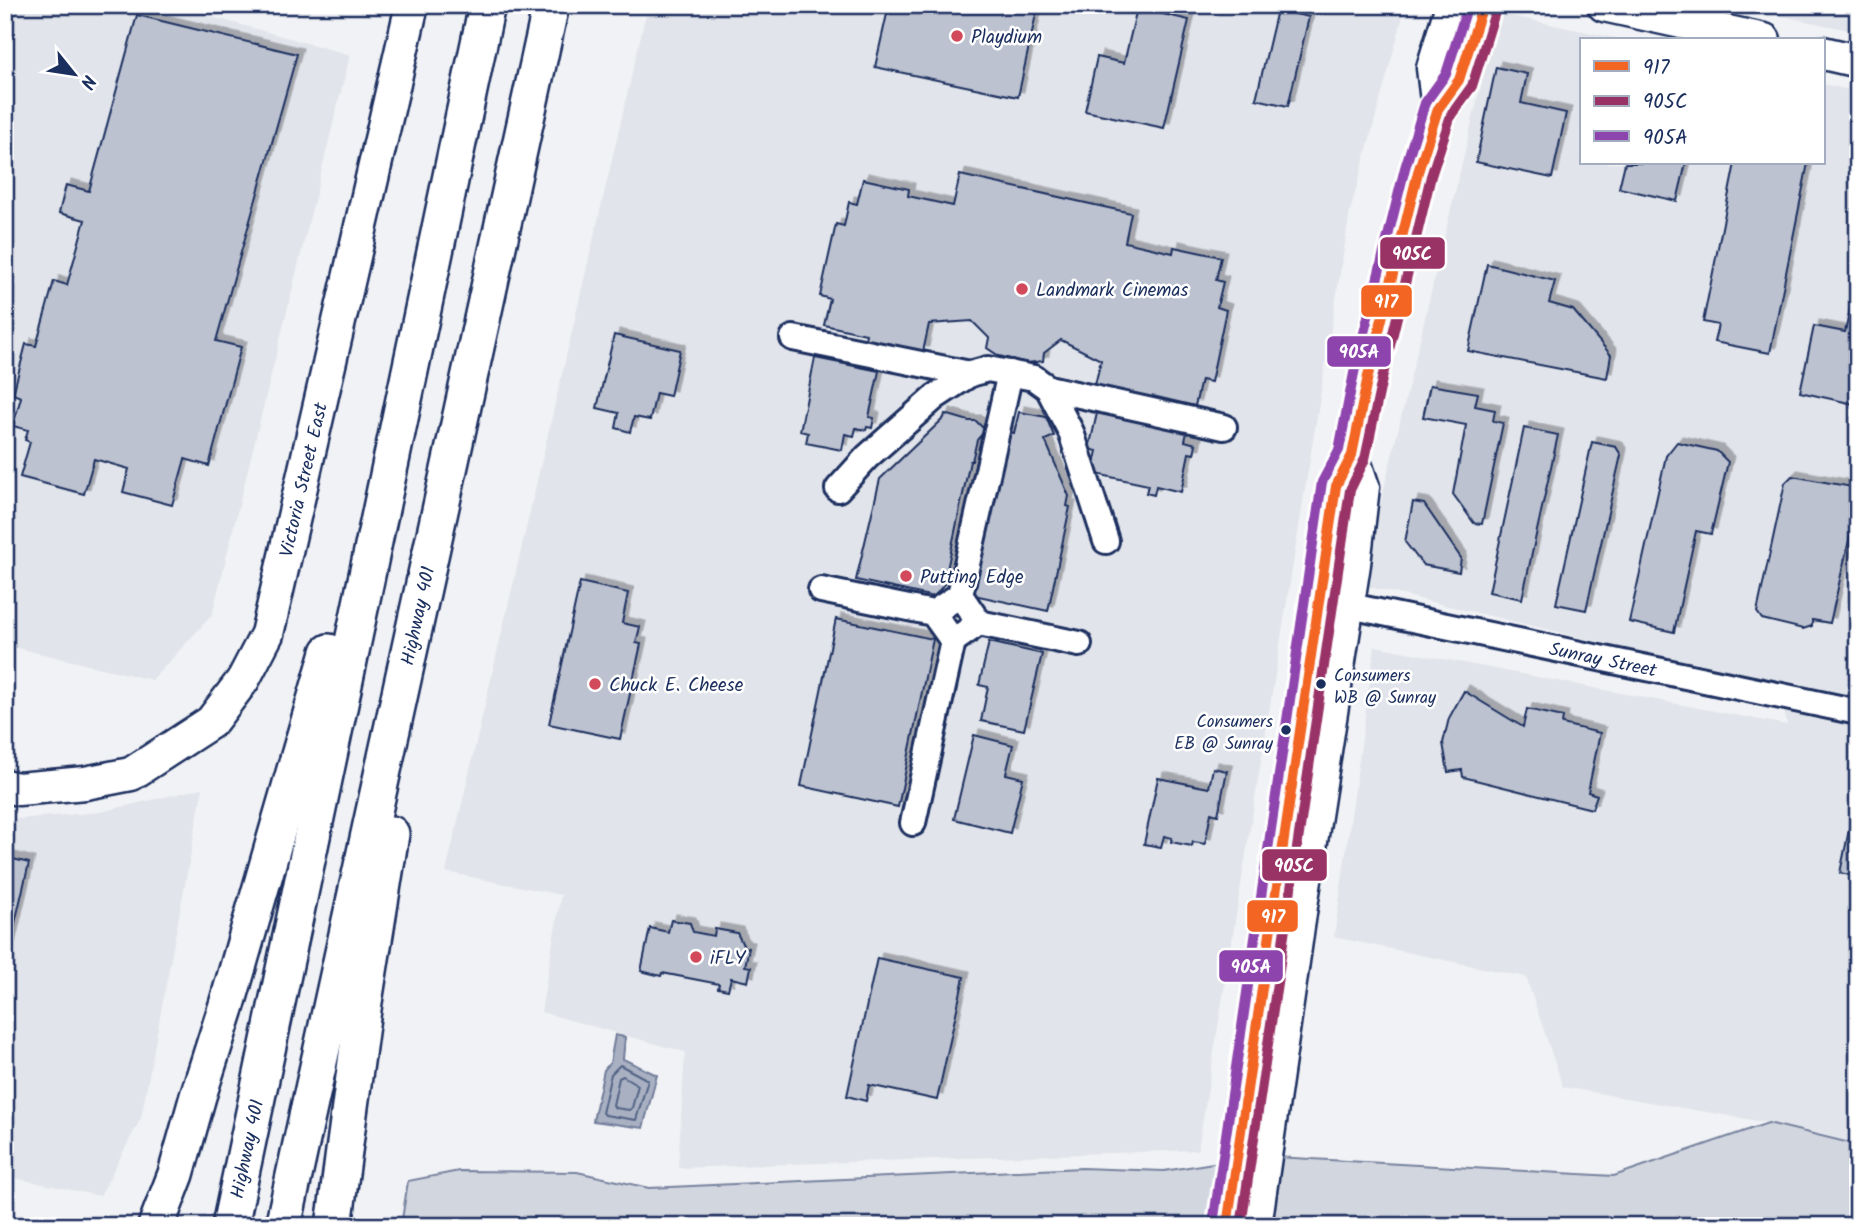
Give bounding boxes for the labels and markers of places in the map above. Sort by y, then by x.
place label: Playdium [971,23,1042,53]
marker: Playdium [949,28,965,44]
place label: Landmark Cinemas [1036,276,1188,306]
marker: Landmark Cinemas [1014,281,1030,297]
place label: Putting Edge [920,563,1024,593]
marker: Putting Edge [898,568,914,584]
place label: Consumers WB @ Sunray [1334,663,1437,712]
place label: Chuck E. Cheese [609,671,744,701]
marker: Chuck E. Cheese [587,676,603,692]
marker: Consumers WB @ Sunray [1314,677,1328,691]
place label: Consumers EB @ Sunray [1174,709,1274,758]
marker: Consumers EB @ Sunray [1279,723,1293,737]
place label: iFLY [710,944,747,974]
marker: iFLY [688,949,704,965]

